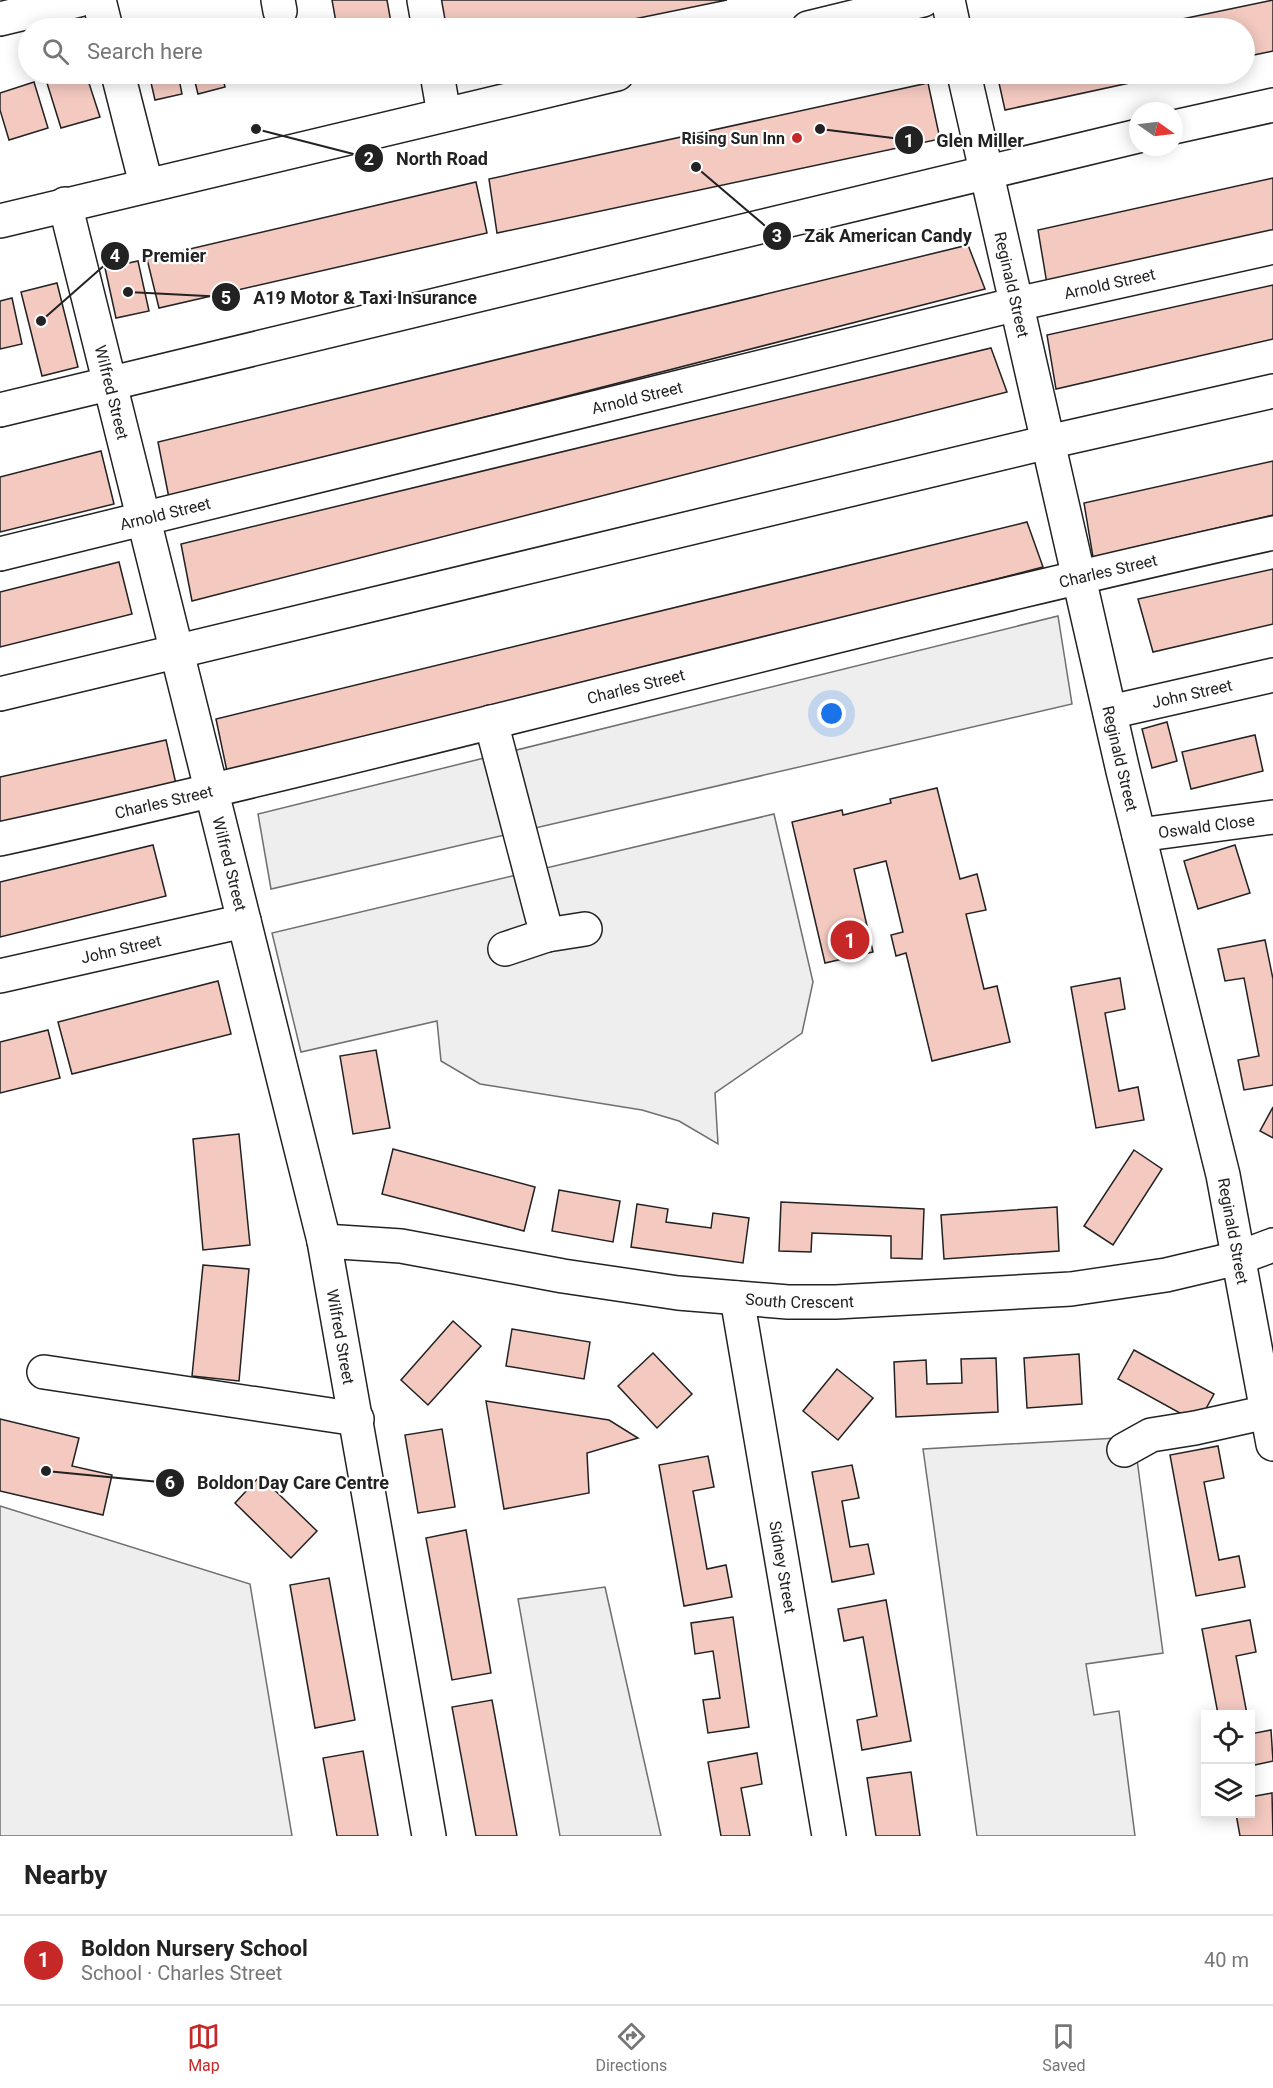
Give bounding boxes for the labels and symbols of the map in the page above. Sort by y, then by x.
north arrow [1129,102,1183,156]
callout: Glen Miller [894,122,1036,158]
place label: Rising Sun Inn [682,129,785,148]
text: 1 [904,130,914,151]
text: Glen Miller [936,130,1024,151]
marker: Rising Sun Inn [790,131,804,145]
callout: North Road [354,140,500,176]
text: 2 [364,148,374,169]
text: North Road [396,148,488,169]
callout: Zak American Candy [762,218,983,254]
text: 3 [772,225,782,246]
text: Zak American Candy [804,225,973,246]
street label: Reginald Street [991,230,1033,339]
callout: Premier [100,238,218,274]
text: 4 [110,245,120,266]
text: Premier [142,245,207,266]
street label: Arnold Street [1062,264,1157,303]
callout: A19 Motor & Taxi Insurance [211,279,489,315]
text: 5 [221,287,231,308]
text: A19 Motor & Taxi Insurance [253,287,477,308]
street label: Wilfred Street [91,343,133,441]
street label: Arnold Street [590,377,684,418]
street label: Arnold Street [118,493,212,534]
street label: Charles Street [1057,550,1159,591]
street label: Charles Street [585,665,687,708]
street label: John Street [1150,675,1234,712]
your location [817,699,846,728]
street label: Reginald Street [1099,704,1142,813]
street label: Charles Street [113,781,215,822]
street label: Oswald Close [1157,810,1256,842]
street label: Wilfred Street [209,815,251,913]
pin: 1 [830,918,870,962]
street label: John Street [79,930,163,967]
street label: Reginald Street [1214,1176,1253,1286]
street label: Wilfred Street [323,1287,359,1386]
street label: South Crescent [744,1289,854,1312]
callout: Boldon Day Care Centre [155,1465,401,1501]
text: 6 [165,1472,175,1493]
text: Boldon Day Care Centre [197,1472,389,1493]
street label: Sidney Street [766,1519,800,1615]

